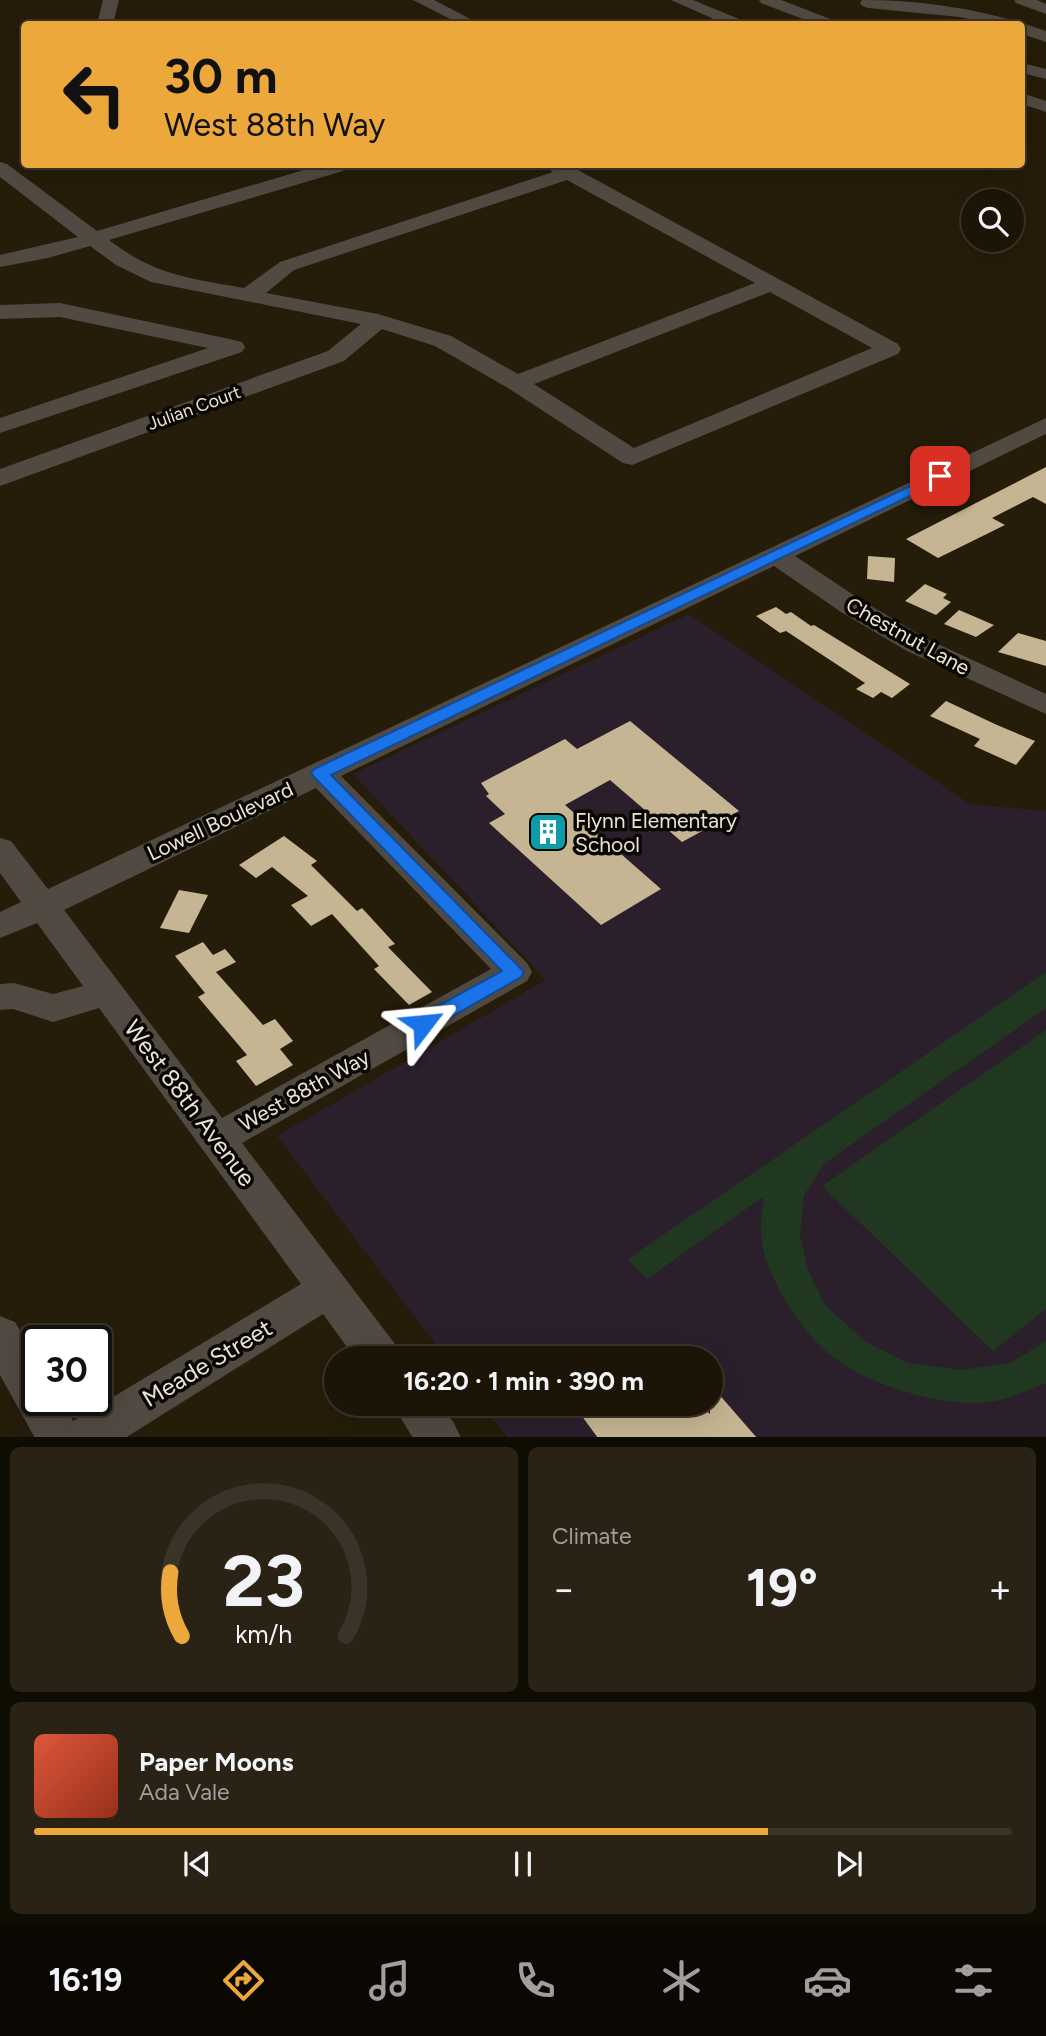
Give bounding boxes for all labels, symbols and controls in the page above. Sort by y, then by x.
text: 30 m [164,46,277,105]
icon: left [49,49,140,140]
text: West 88th Way [164,106,385,144]
map controls [961,189,1024,252]
button: search [961,189,1024,252]
street label: Julian Court [144,381,244,435]
pin [910,446,970,506]
icon: arrive [921,457,959,495]
street label: Chestnut Lane [842,592,974,680]
street label: Lowell Boulevard [143,776,297,866]
place label: Flynn Elementary School [575,808,737,857]
building icon: Flynn Elementary School [527,811,569,853]
position arrow [386,987,460,1061]
street label: West 88th Avenue [118,1014,262,1192]
street label: West 88th Way [234,1044,374,1136]
street label: Meade Street [137,1313,277,1413]
speed limit sign: 30 [21,1325,112,1416]
text: 16:20 · 1 min · 390 m [403,1365,644,1397]
text: Climate [552,1522,631,1550]
text: 23 [223,1537,305,1624]
text: 19° [746,1557,818,1619]
text: − [552,1566,576,1612]
text: + [988,1566,1012,1612]
text: km/h [235,1618,293,1648]
text: Paper Moons [139,1746,294,1778]
text: Ada Vale [139,1778,230,1806]
icon: previous [178,1845,216,1883]
icon: pause [504,1845,542,1883]
icon: next [830,1845,868,1883]
icon: directions [219,1956,268,2005]
icon: music [365,1956,414,2005]
icon: phone [511,1956,560,2005]
icon: climate [657,1956,706,2005]
icon: car [803,1956,852,2005]
icon: filters [949,1956,998,2005]
text: 16:19 [48,1961,122,1999]

